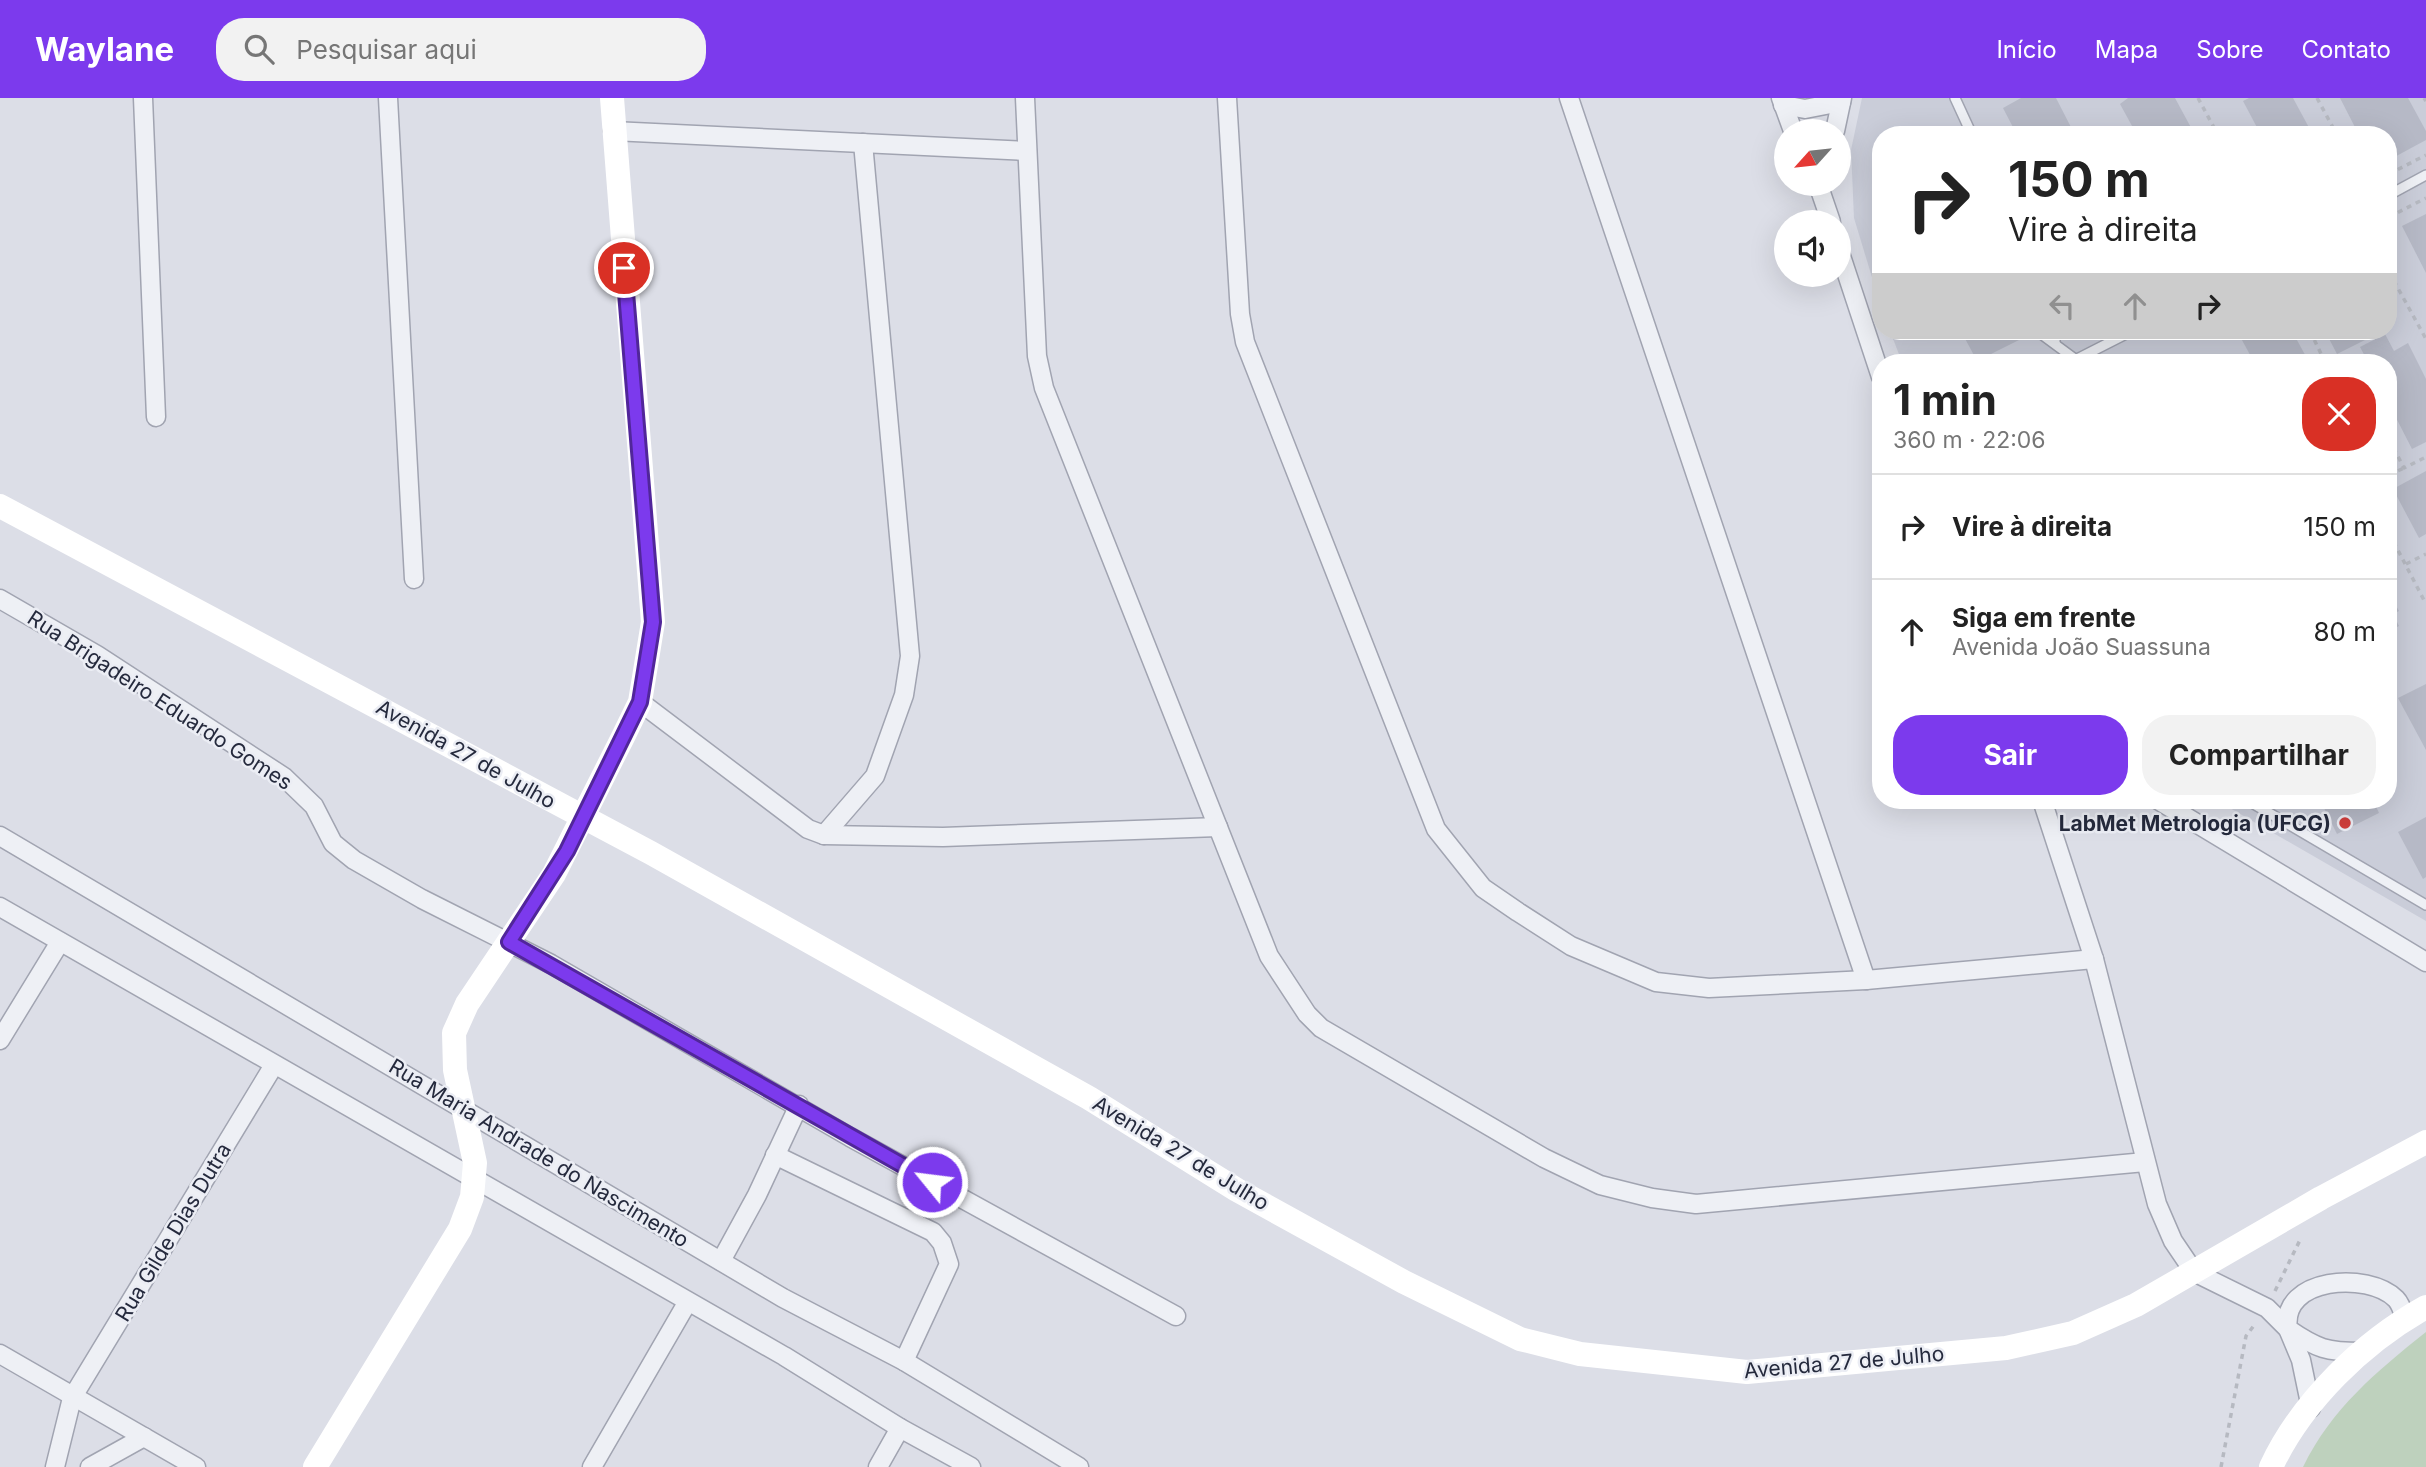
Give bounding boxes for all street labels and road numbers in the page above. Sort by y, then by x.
street label: Rua Brigadeiro Eduardo Gomes [23,605,297,795]
street label: Avenida 27 de Julho [372,694,560,814]
street label: Rua Maria Andrade do Nascimento [385,1053,693,1253]
street label: Avenida 27 de Julho [1088,1091,1274,1215]
street label: Rua Gilde Dias Dutra [110,1138,236,1326]
street label: Avenida 27 de Julho [1743,1341,1945,1383]

